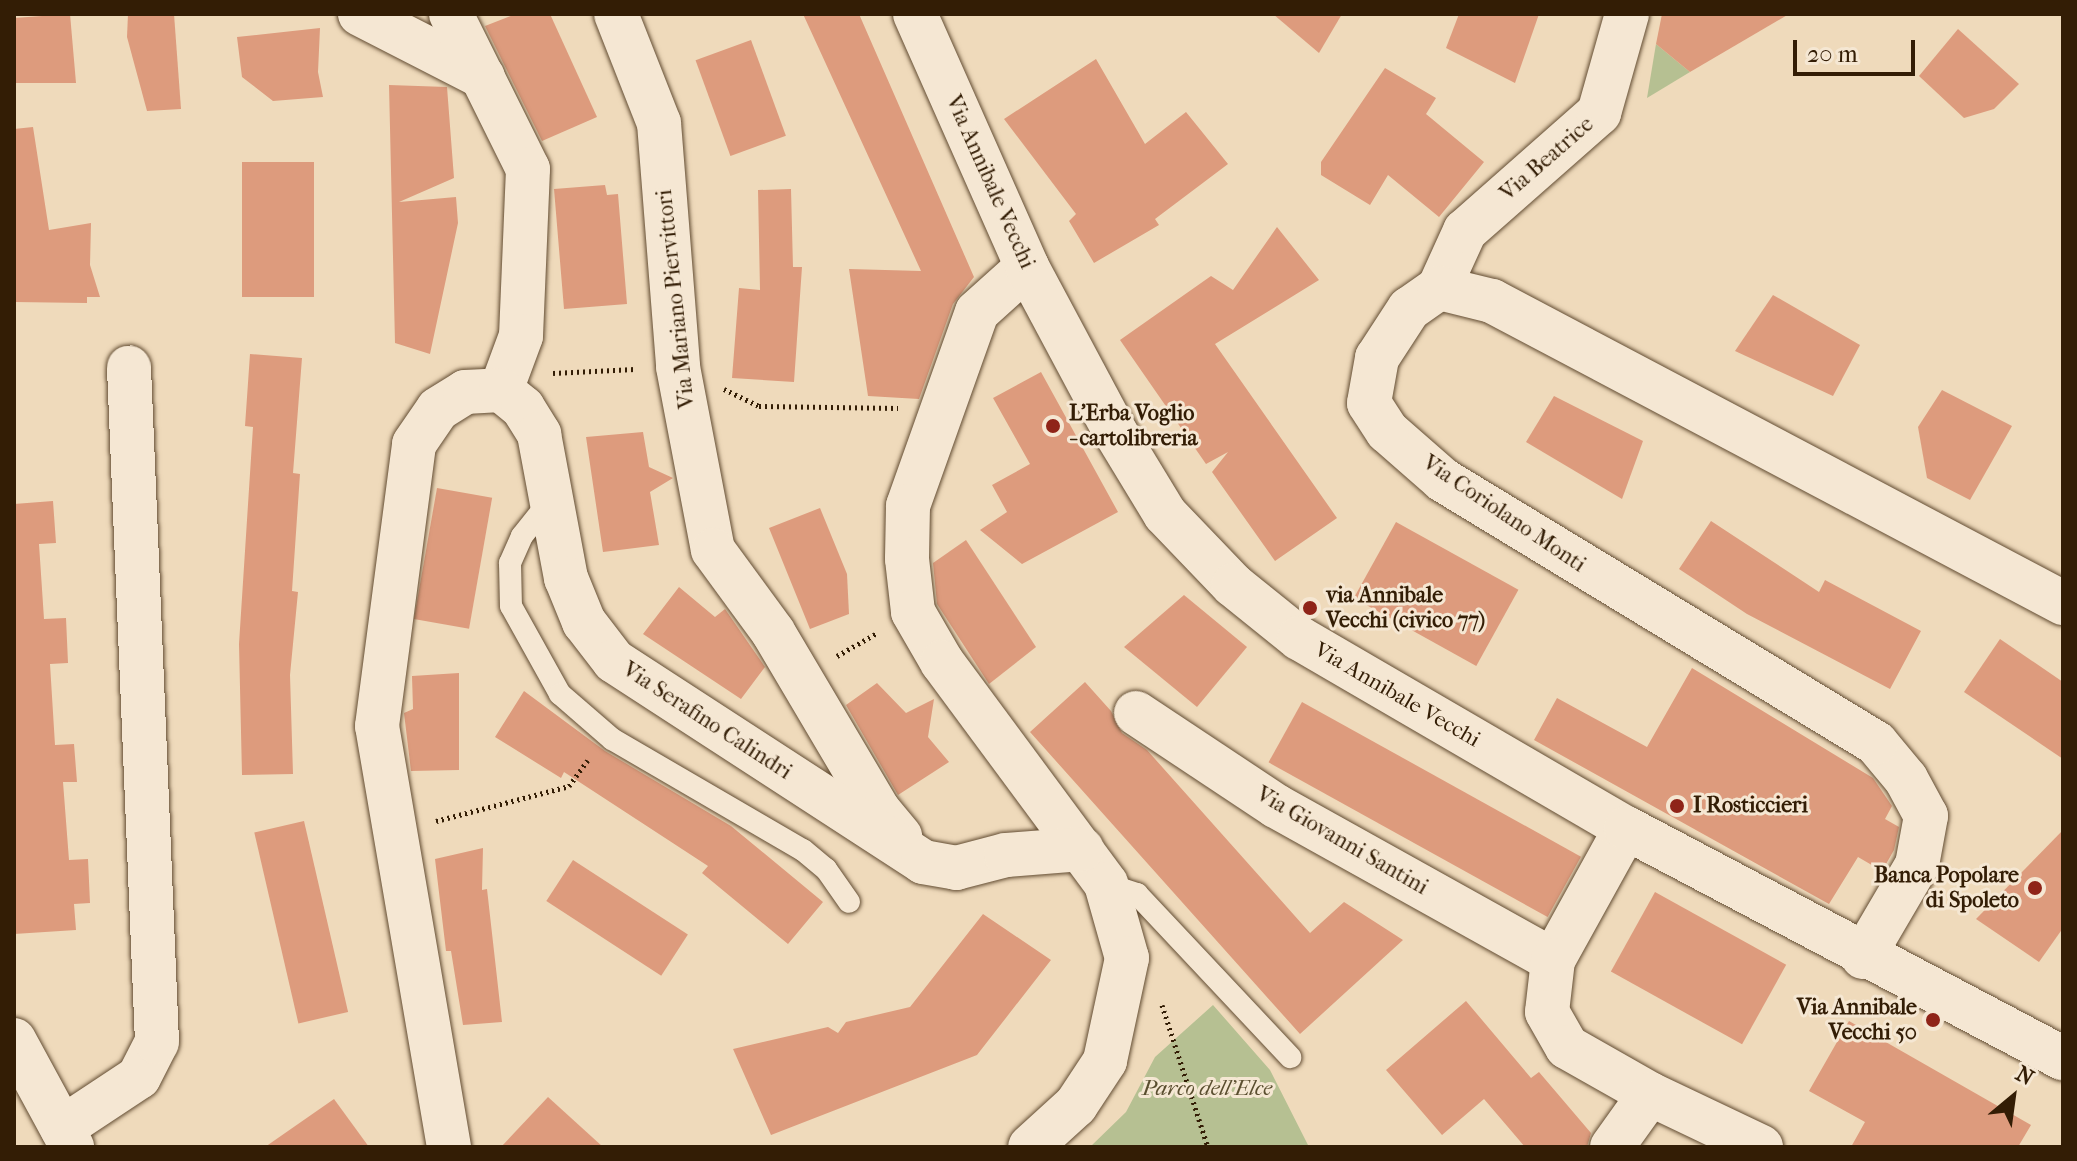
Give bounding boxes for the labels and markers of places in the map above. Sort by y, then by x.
place label: L'Erba Voglio - cartolibreria [1069,400,1198,452]
marker: L'Erba Voglio - cartolibreria [1044,417,1062,435]
place label: via Annibale Vecchi (civico 77) [1326,582,1485,634]
marker: via Annibale Vecchi (civico 77) [1301,599,1319,617]
place label: I Rosticcieri [1693,793,1808,819]
marker: I Rosticcieri [1668,797,1686,815]
place label: Banca Popolare di Spoleto [1874,862,2019,914]
marker: Banca Popolare di Spoleto [2026,879,2044,897]
place label: Via Annibale Vecchi 50 [1797,994,1917,1046]
marker: Via Annibale Vecchi 50 [1924,1011,1942,1029]

